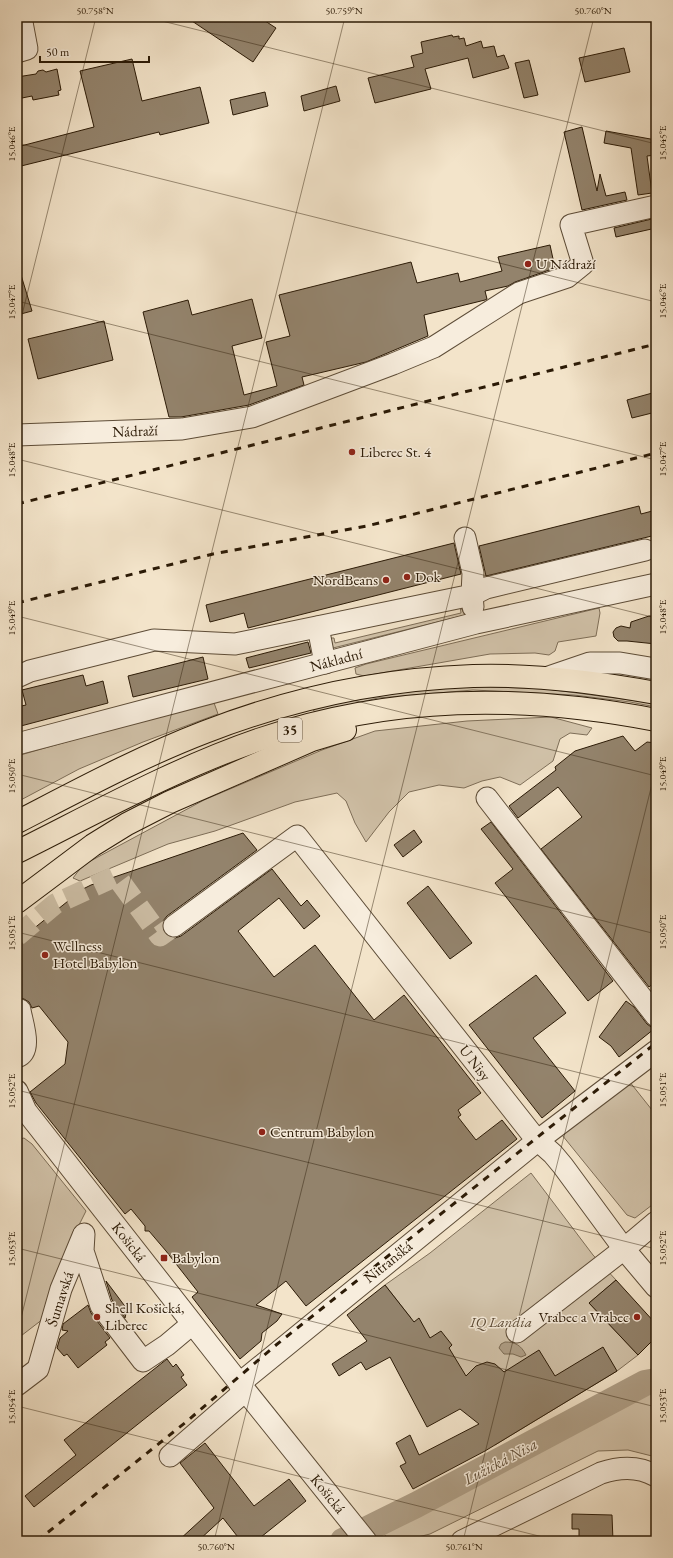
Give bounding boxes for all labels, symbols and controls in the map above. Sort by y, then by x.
text: 50.758°N [76,4,114,17]
text: 50.759°N [325,4,363,17]
text: 50.760°N [574,4,612,17]
scale bar [40,38,149,64]
text: 50 m [46,44,70,60]
text: 15.045°E [656,125,669,160]
text: 15.046°E [5,126,18,161]
place label: U Nádraží [536,254,596,273]
marker: U Nádraží [523,259,533,269]
text: 15.046°E [656,283,669,318]
text: 15.047°E [5,284,18,319]
street label: Nádraží [112,420,158,441]
text: 15.047°E [656,441,669,476]
text: 15.048°E [5,442,18,477]
place label: Liberec St. 4 [360,442,432,461]
marker: Liberec St. 4 [347,447,357,457]
place label: Dok [415,567,442,586]
place label: NordBeans [313,570,378,589]
marker: Dok [402,572,412,582]
marker: NordBeans [381,575,391,585]
text: 15.048°E [656,599,669,634]
text: 15.049°E [5,600,18,635]
street label: Nákladní [307,643,365,676]
road number: 35 [278,718,302,742]
text: 15.049°E [656,756,669,791]
text: 15.050°E [5,758,18,793]
text: 15.050°E [656,914,669,949]
text: 15.051°E [5,915,18,950]
place label: Wellness Hotel Babylon [53,936,137,972]
marker: Wellness Hotel Babylon [40,950,50,960]
street label: U Nisy [455,1041,496,1085]
text: 15.051°E [656,1072,669,1107]
text: 15.052°E [5,1073,18,1108]
place label: Centrum Babylon [270,1122,374,1141]
marker: Centrum Babylon [257,1127,267,1137]
street label: Košická [108,1218,151,1265]
text: 15.052°E [656,1230,669,1265]
text: 15.053°E [5,1231,18,1266]
street label: Nitranská [360,1236,416,1287]
place label: Babylon [172,1248,220,1267]
marker: Babylon [159,1253,169,1263]
street label: Šumavská [42,1269,77,1329]
place label: Shell Košická, Liberec [105,1298,185,1334]
place label: Vrabec a Vrabec [539,1307,629,1326]
marker: Shell Košická, Liberec [92,1312,102,1322]
park label: IQ Landia [469,1312,532,1331]
marker: Vrabec a Vrabec [632,1312,642,1322]
text: 15.053°E [656,1388,669,1423]
text: 15.054°E [5,1389,18,1424]
water label: Lužická Nisa [459,1433,541,1490]
street label: Košická [307,1470,350,1517]
text: 50.760°N [197,1540,235,1553]
text: 50.761°N [445,1540,483,1553]

